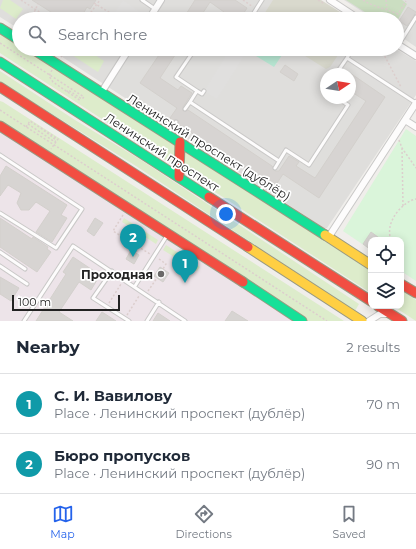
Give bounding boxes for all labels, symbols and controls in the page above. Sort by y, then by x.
search box [12,12,404,56]
icon: search [26,23,48,45]
text: Search here [58,25,147,44]
north arrow [320,68,356,104]
street label: Ленинский проспект (дублёр) [125,91,293,203]
street label: Ленинский проспект [102,110,222,194]
your location [216,204,236,224]
pin: 2 [120,224,146,257]
map controls [368,237,404,309]
button: locate [368,237,404,273]
pin: 1 [172,250,198,283]
place label: Проходная [81,267,153,282]
marker: Проходная [156,269,166,279]
button: layers [368,273,404,309]
scale bar [12,293,120,312]
text: 100 m [18,295,51,309]
text: Nearby [16,337,80,357]
text: 2 results [346,339,400,355]
text: С. И. Вавилову [54,386,172,405]
text: 1 [26,396,32,412]
text: 70 m [367,396,400,412]
text: Place · Ленинский проспект (дублёр) [54,405,305,421]
text: Бюро пропусков [54,446,190,465]
text: 2 [25,456,33,472]
text: 90 m [366,456,400,472]
text: Place · Ленинский проспект (дублёр) [54,465,305,481]
tab: Map [50,503,75,541]
tab: Directions [176,503,232,541]
tab: Saved [333,503,366,541]

